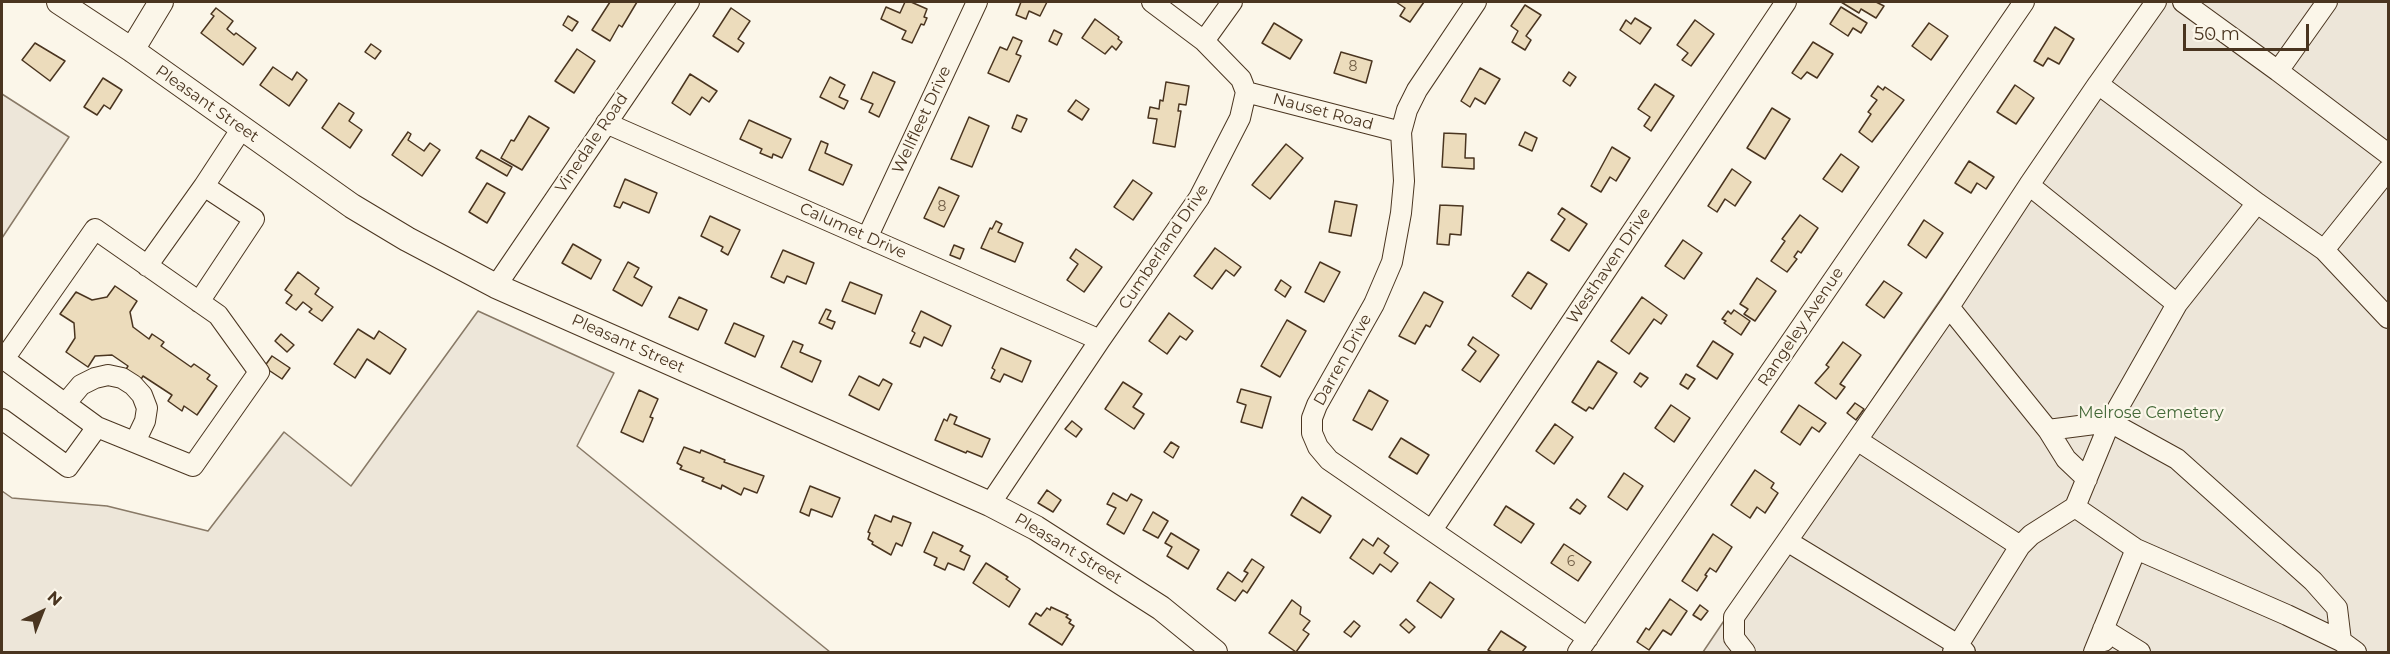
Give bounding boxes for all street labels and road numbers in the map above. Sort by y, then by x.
street label: Pleasant Street [152,61,262,147]
street label: Wellfleet Drive [889,63,955,177]
street label: Nauset Road [1271,89,1375,135]
street label: Vinedale Road [552,90,632,196]
street label: Cumberland Drive [1115,181,1213,313]
street label: Calumet Drive [797,199,909,263]
street label: Westhaven Drive [1563,204,1655,328]
street label: Rangeley Avenue [1754,264,1848,390]
street label: Pleasant Street [568,310,688,378]
street label: Darren Drive [1310,311,1376,409]
street label: Pleasant Street [1011,509,1125,589]

